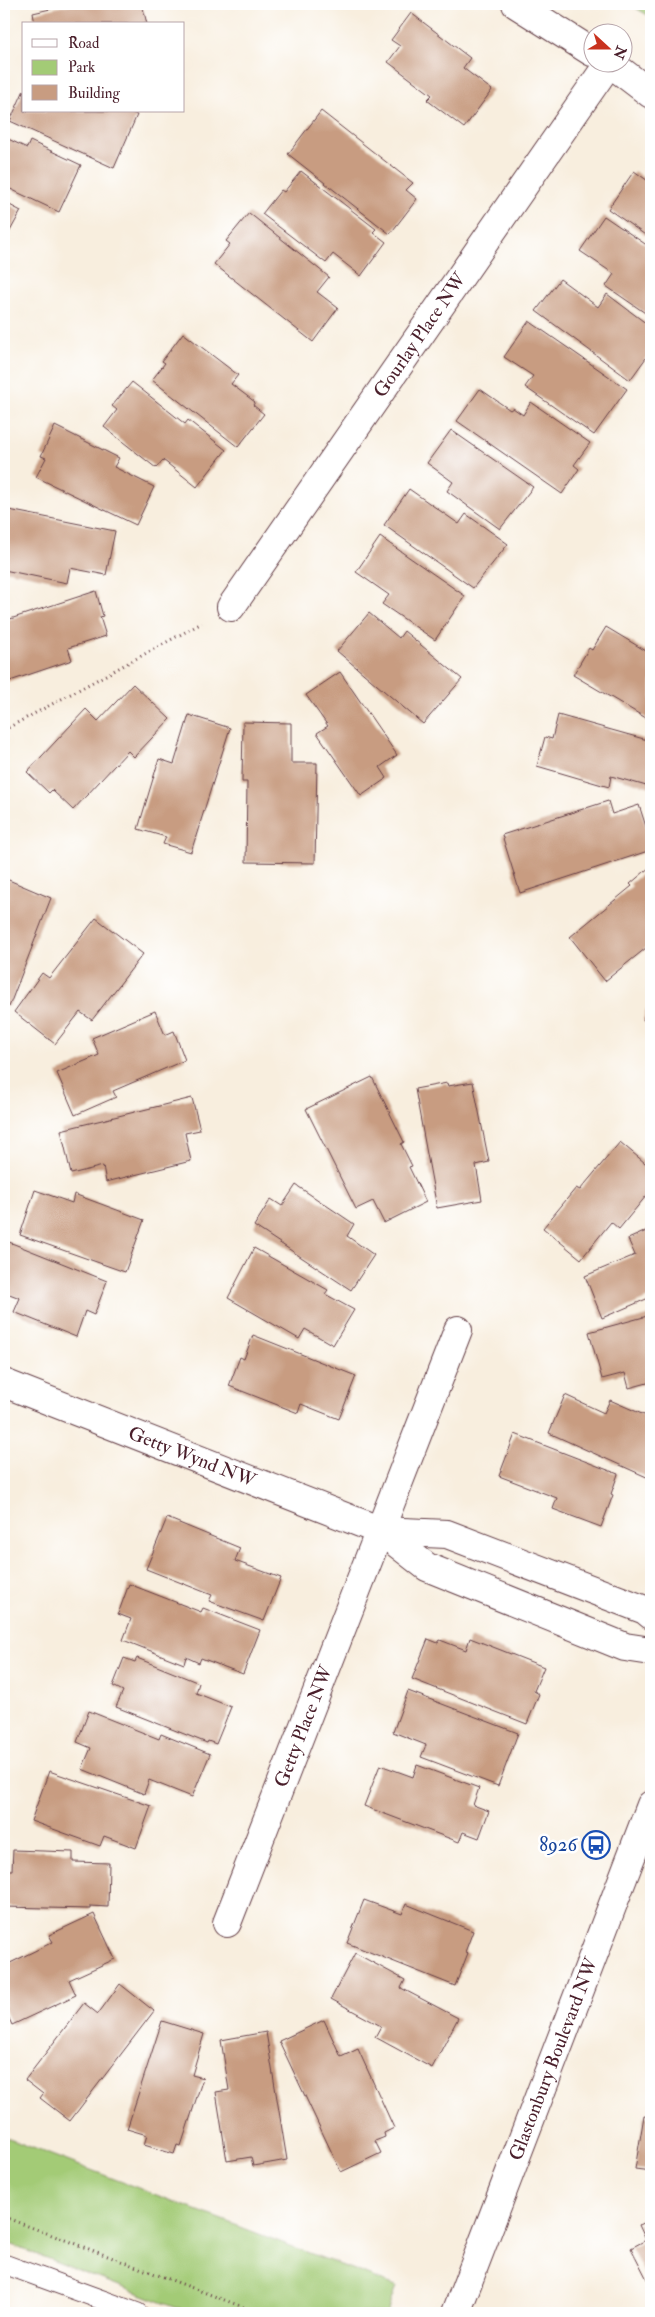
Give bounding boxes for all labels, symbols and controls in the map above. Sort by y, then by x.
legend [22,22,185,112]
north arrow [582,22,632,72]
text: Road [68,34,100,53]
text: N [609,43,630,62]
text: Park [68,58,95,77]
text: Building [68,84,120,103]
street label: Gourlay Place NW [368,268,472,402]
street label: Getty Wynd NW [125,1421,260,1493]
street label: Getty Place NW [269,1662,338,1791]
bus stop icon: 8926 [581,1830,611,1860]
place label: 8926 [539,1833,578,1857]
street label: Glastonbury Boulevard NW [504,1954,604,2164]

